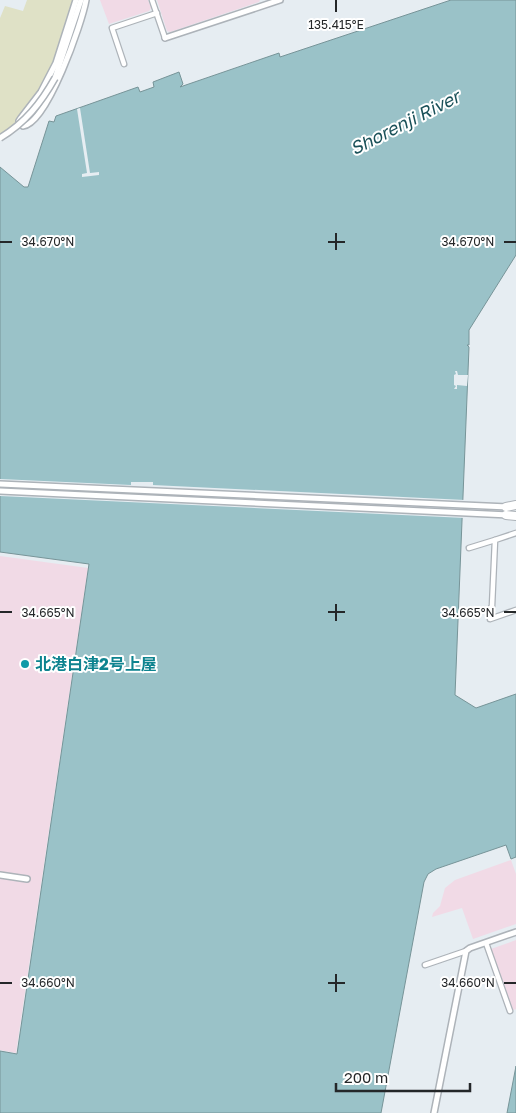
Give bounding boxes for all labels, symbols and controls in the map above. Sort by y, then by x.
text: 135.415°E [308,17,364,32]
water label: Shorenji River [346,84,466,159]
text: 34.670°N [22,234,74,249]
text: 34.670°N [442,234,494,249]
text: 34.665°N [21,605,75,620]
text: 34.665°N [441,605,495,620]
place label: 北港白津2号上屋 [35,654,157,674]
marker: 北港白津2号上屋 [19,658,31,670]
text: 34.660°N [21,975,75,990]
text: 34.660°N [441,975,495,990]
scale bar [336,1060,470,1092]
text: 200 m [344,1068,388,1086]

